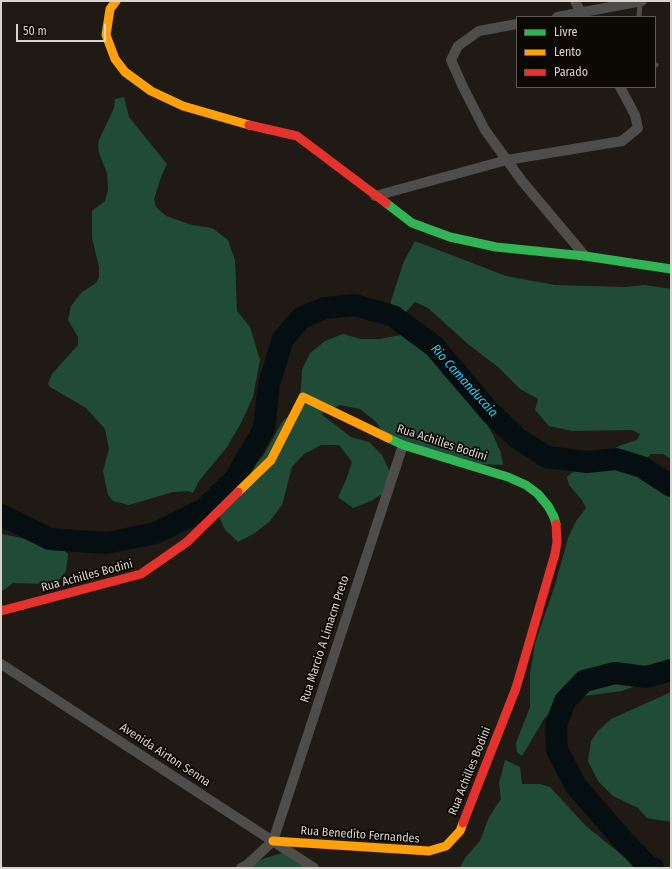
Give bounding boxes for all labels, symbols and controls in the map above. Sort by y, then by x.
scale bar [18,16,108,42]
legend [516,16,656,88]
text: 50 m [23,24,47,38]
text: Livre [554,25,577,39]
text: Lento [554,45,581,59]
text: Parado [554,65,588,79]
water label: Rio Camanducaia [427,341,501,421]
street label: Rua Achilles Bodini [395,422,489,464]
street label: Rua Achilles Bodini [40,557,134,595]
street label: Rua Marcio A Limacm Preto [298,574,352,704]
street label: Avenida Airton Senna [117,720,213,790]
street label: Rua Achilles Bodini [446,725,494,817]
street label: Rua Benedito Fernandes [300,824,420,846]

